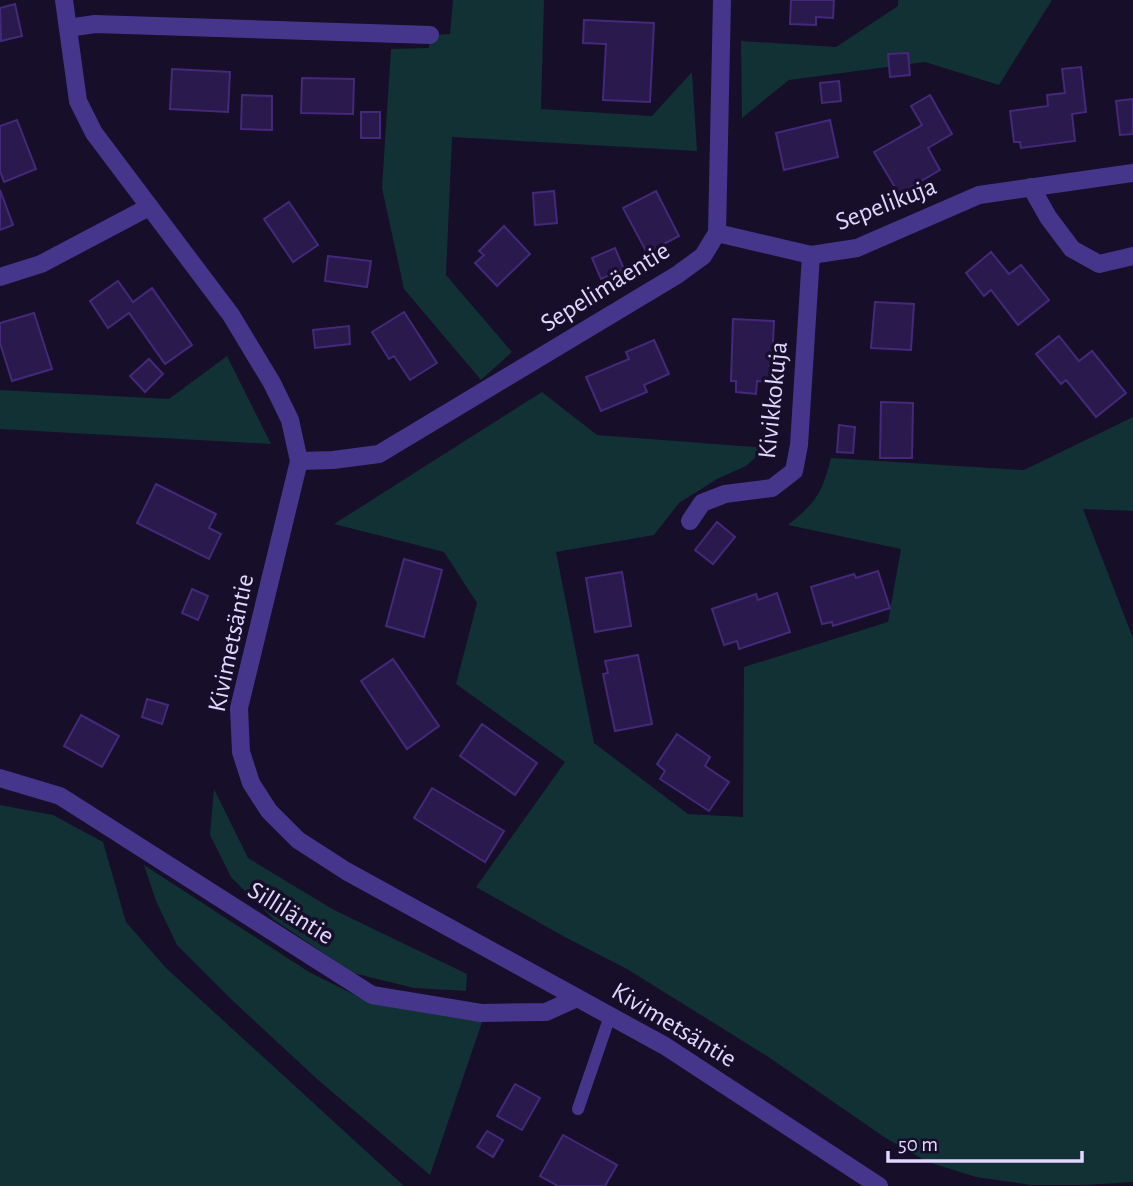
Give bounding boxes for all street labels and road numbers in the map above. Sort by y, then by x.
street label: Sepelikuja [832,173,940,235]
street label: Sepelimäentie [536,237,674,337]
street label: Kivikkokuja [754,340,792,460]
street label: Kivimetsäntie [204,572,258,714]
street label: Silliläntie [243,877,339,949]
street label: Kivimetsäntie [607,978,741,1072]

